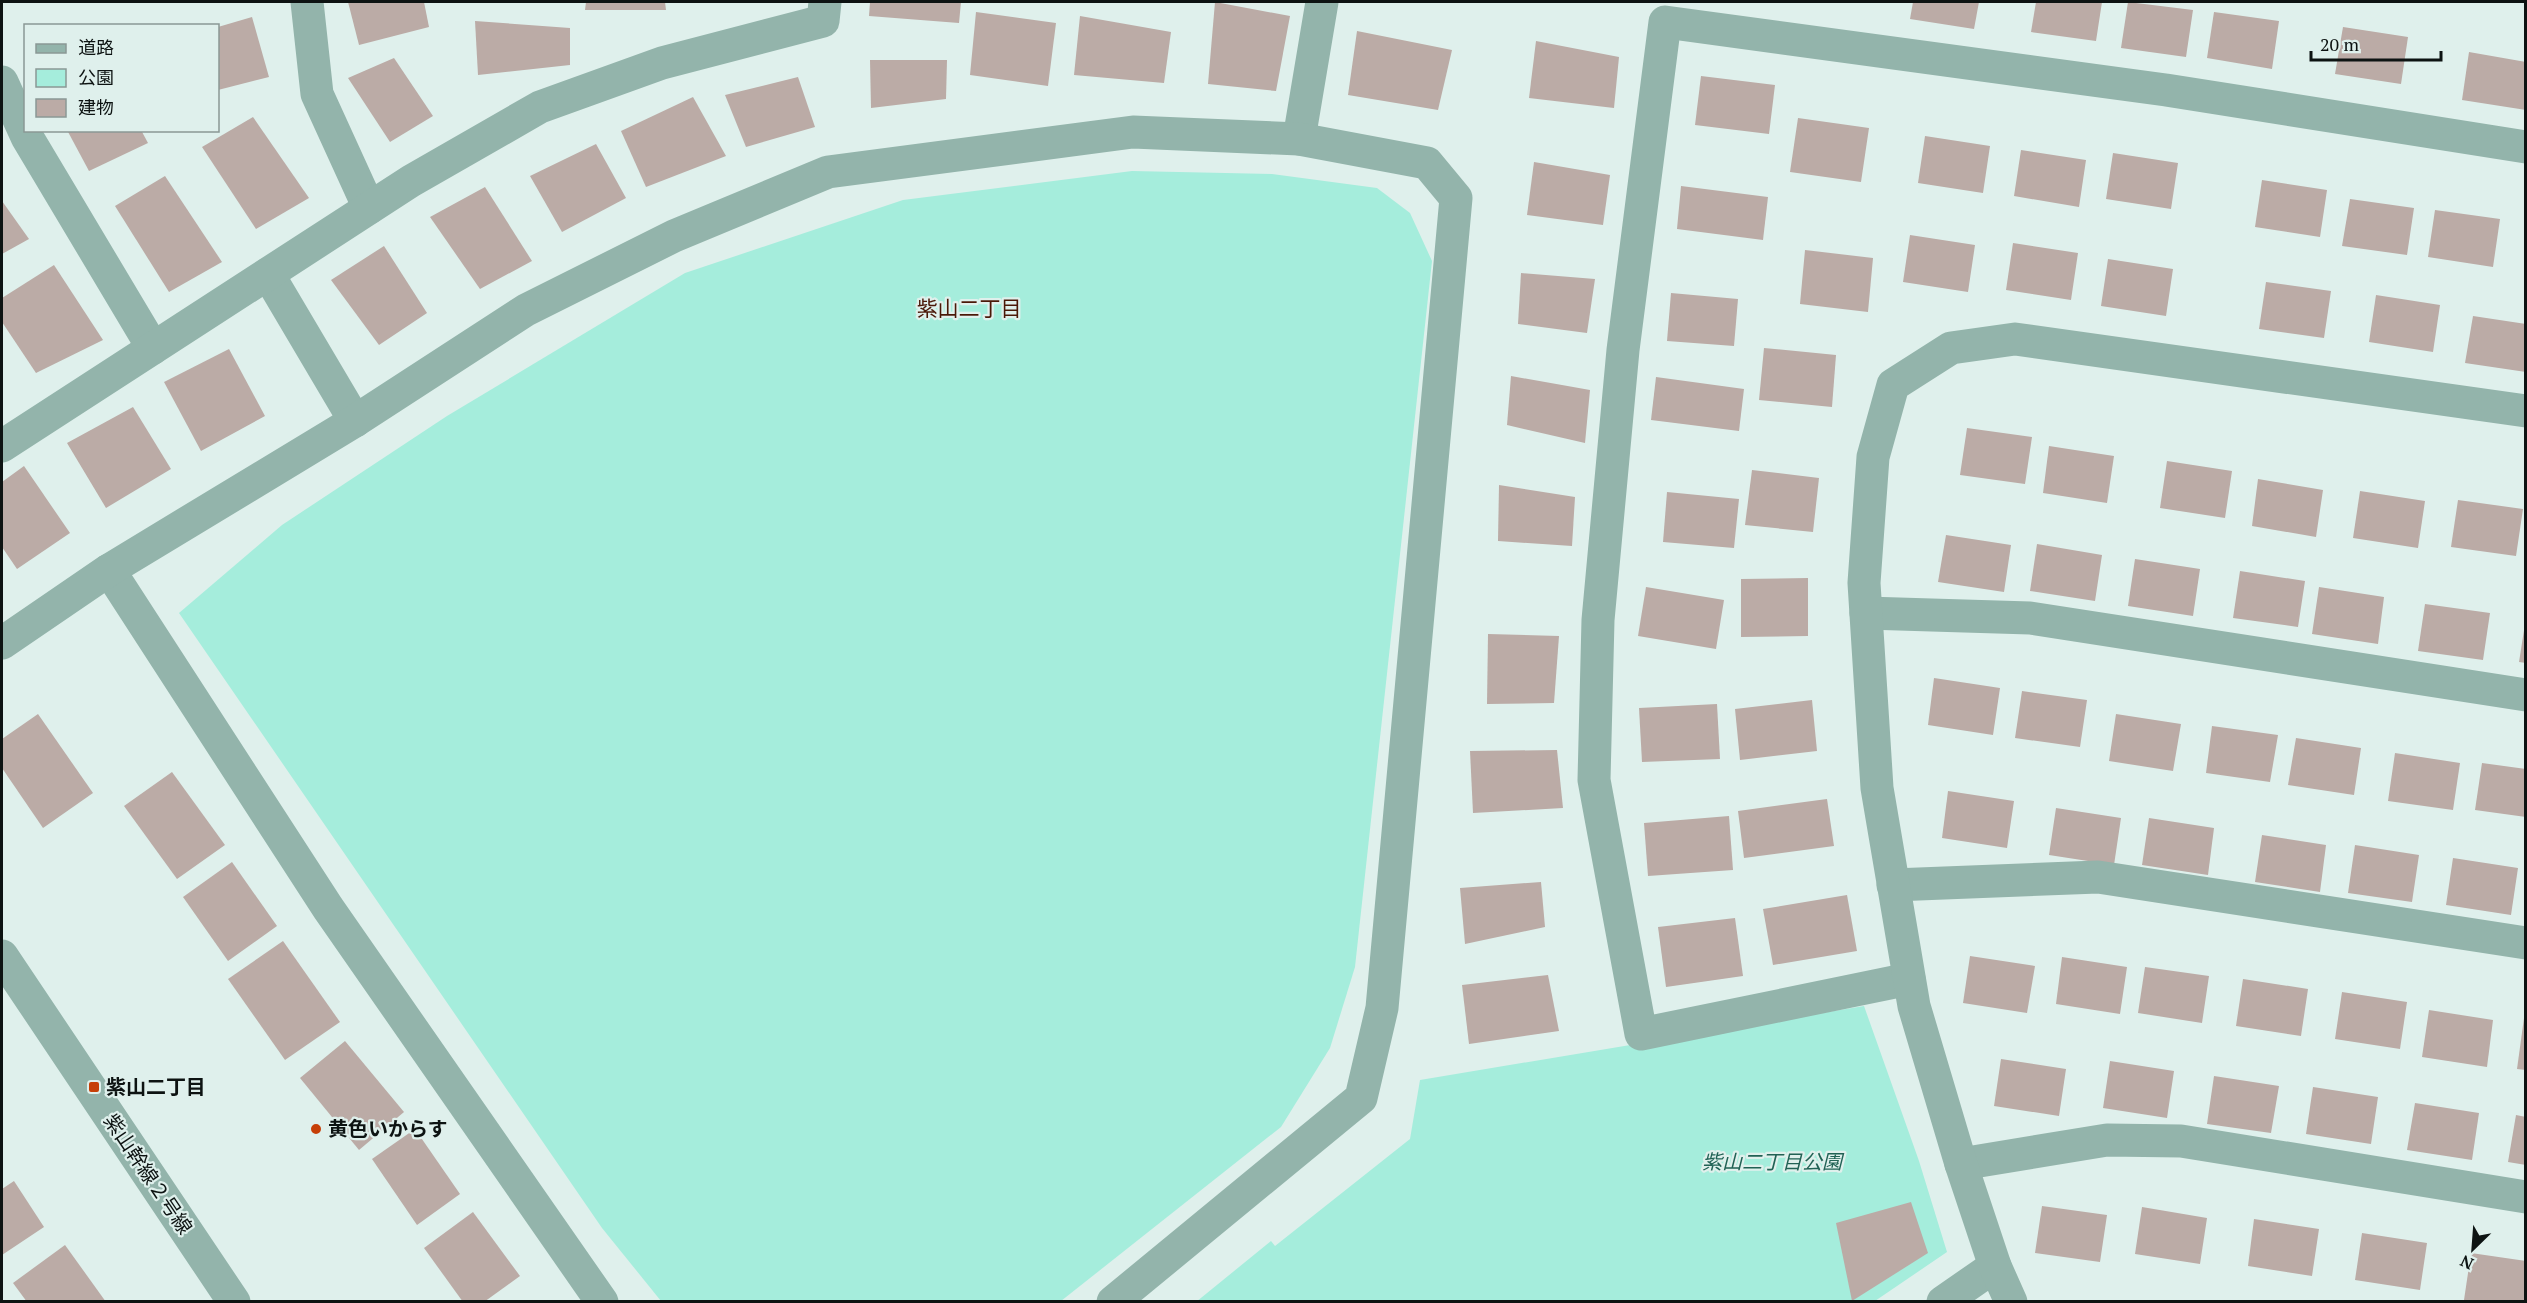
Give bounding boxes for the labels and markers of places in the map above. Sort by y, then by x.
place label: 紫山二丁目 [106,1073,206,1100]
marker: 紫山二丁目 [87,1080,101,1094]
place label: 黄色いからす [328,1115,448,1142]
marker: 黄色いからす [309,1122,323,1136]

